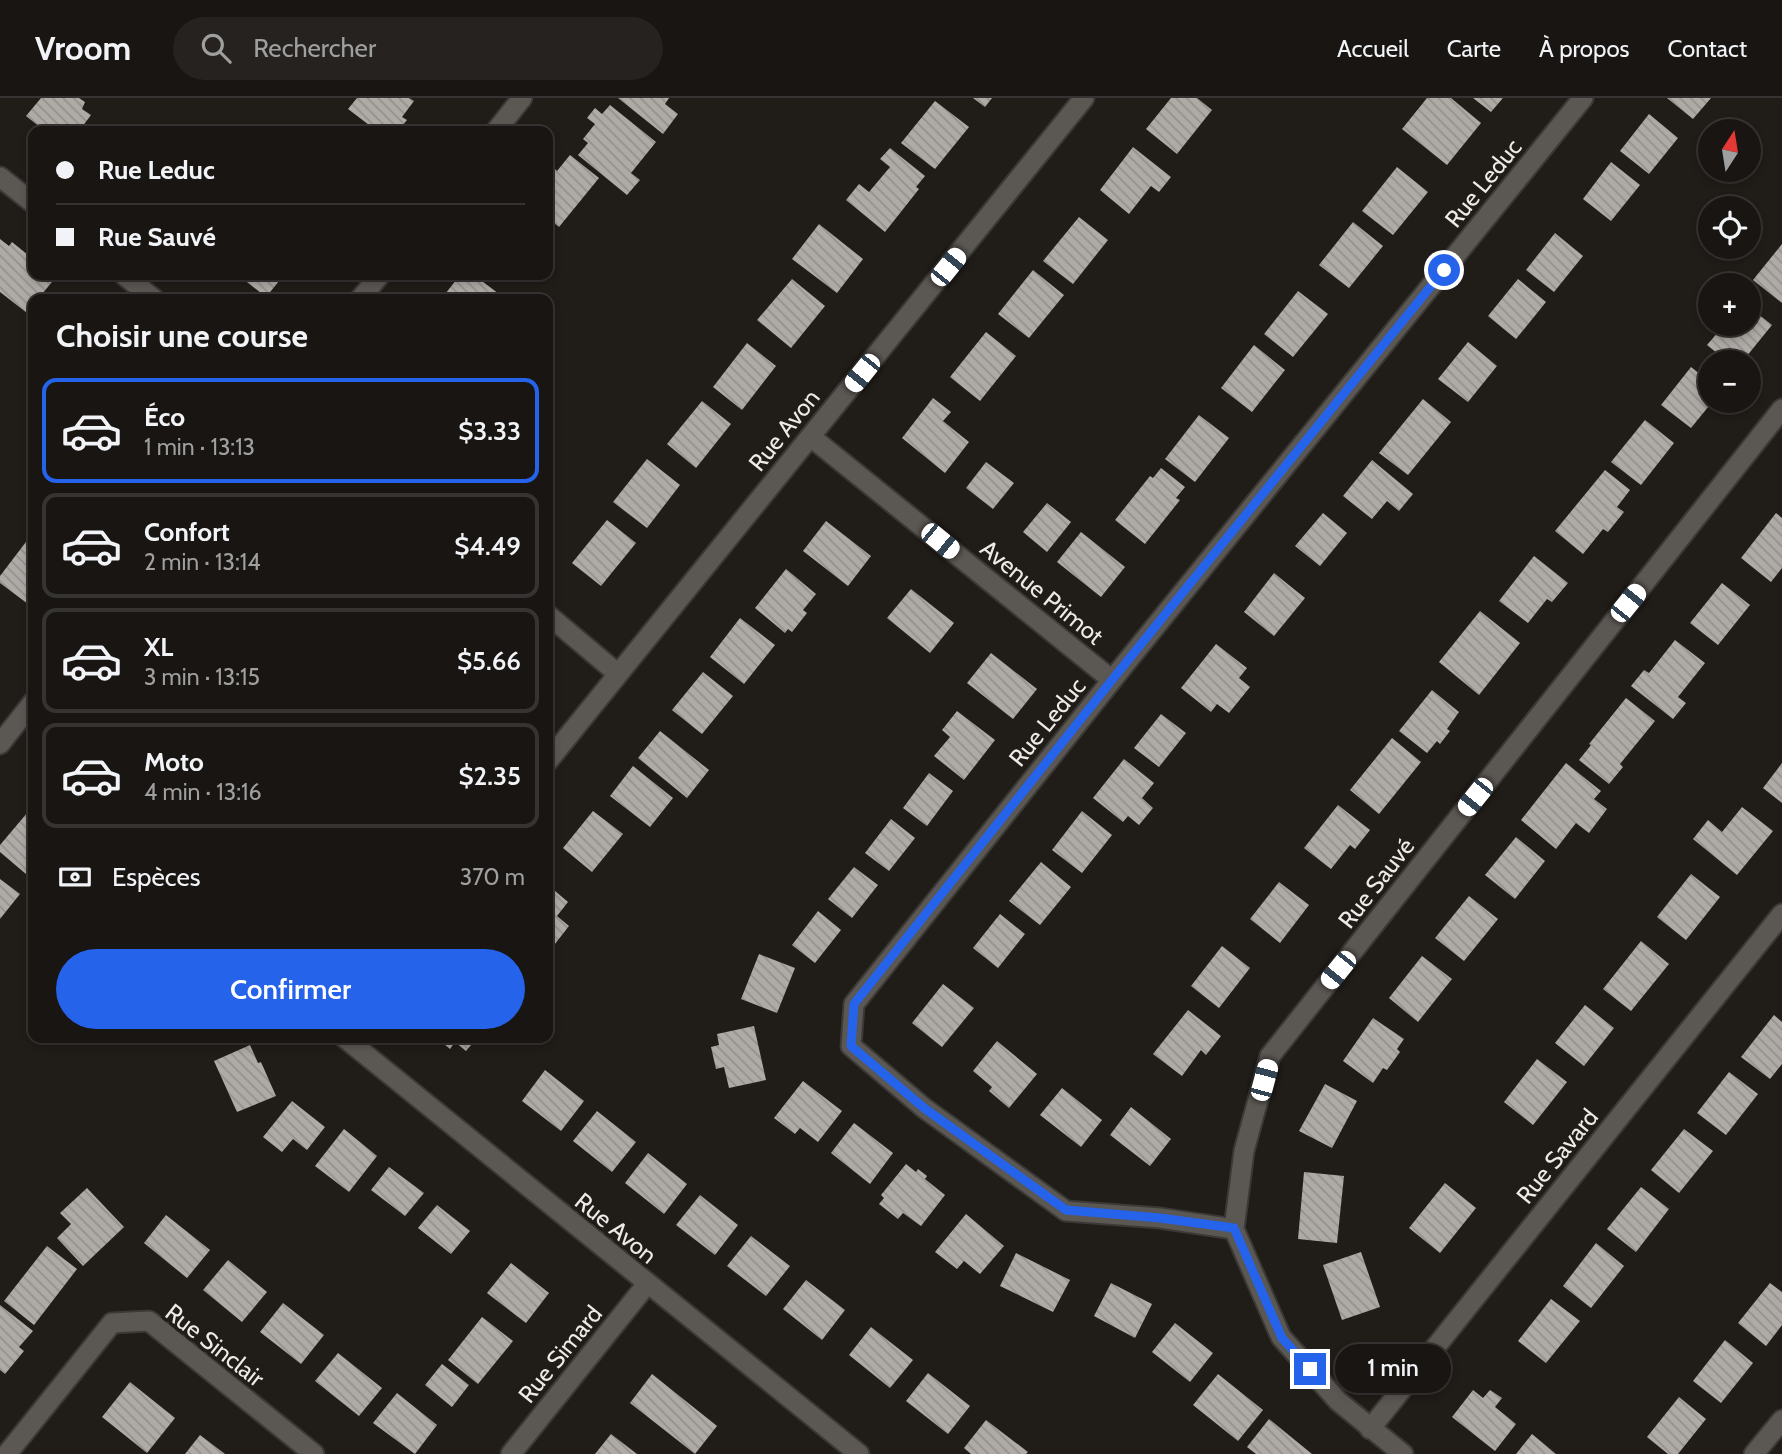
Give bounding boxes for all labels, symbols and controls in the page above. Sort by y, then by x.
search box [173,17,663,80]
text: Vroom [35,28,131,68]
icon: search [197,29,235,67]
text: Rechercher [253,32,376,64]
text: Accueil [1337,34,1409,63]
text: Carte [1447,34,1501,63]
text: À propos [1539,34,1630,63]
text: Contact [1668,34,1747,63]
north arrow [1698,119,1760,182]
map controls [1698,119,1761,413]
street label: Rue Leduc [1439,133,1527,233]
text: Rue Leduc [98,154,215,186]
button: locate [1698,196,1761,259]
text: Rue Sauvé [98,221,216,253]
car [927,244,970,290]
route start [1428,254,1460,286]
button: + [1698,273,1761,336]
text: Choisir une course [56,316,308,355]
car [841,350,884,396]
button: − [1698,350,1761,413]
street label: Rue Avon [742,383,826,477]
icon: car [60,399,123,462]
text: Éco [144,401,185,433]
text: $3.33 [458,415,521,447]
text: 1 min · 13:13 [144,433,255,461]
icon: car [60,514,123,577]
text: Confort [144,516,230,548]
car [918,520,963,562]
text: $4.49 [454,530,521,562]
street label: Avenue Primot [975,534,1109,650]
text: 2 min · 13:14 [144,548,260,576]
car [1607,580,1650,626]
icon: car [60,629,123,692]
text: XL [144,631,173,663]
text: $5.66 [457,645,521,677]
text: 3 min · 13:15 [144,663,260,691]
street label: Rue Leduc [1003,672,1091,772]
icon: car [60,744,123,807]
text: Moto [144,746,204,778]
text: $2.35 [459,760,521,792]
car [1454,774,1497,820]
text: 4 min · 13:16 [144,778,261,806]
street label: Rue Sauvé [1332,832,1420,934]
icon: cash [56,858,94,896]
text: Espèces [112,861,201,893]
text: 370 m [460,863,525,891]
car [1317,947,1360,993]
button: Confirmer [56,949,525,1029]
car [1249,1057,1280,1103]
street label: Rue Savard [1510,1103,1604,1209]
street label: Rue Avon [569,1186,663,1270]
street label: Rue Sinclair [160,1297,271,1393]
street label: Rue Simard [512,1300,608,1408]
callout: 1 min [1334,1344,1450,1394]
route end [1294,1353,1326,1385]
text: 1 min [1367,1354,1419,1382]

